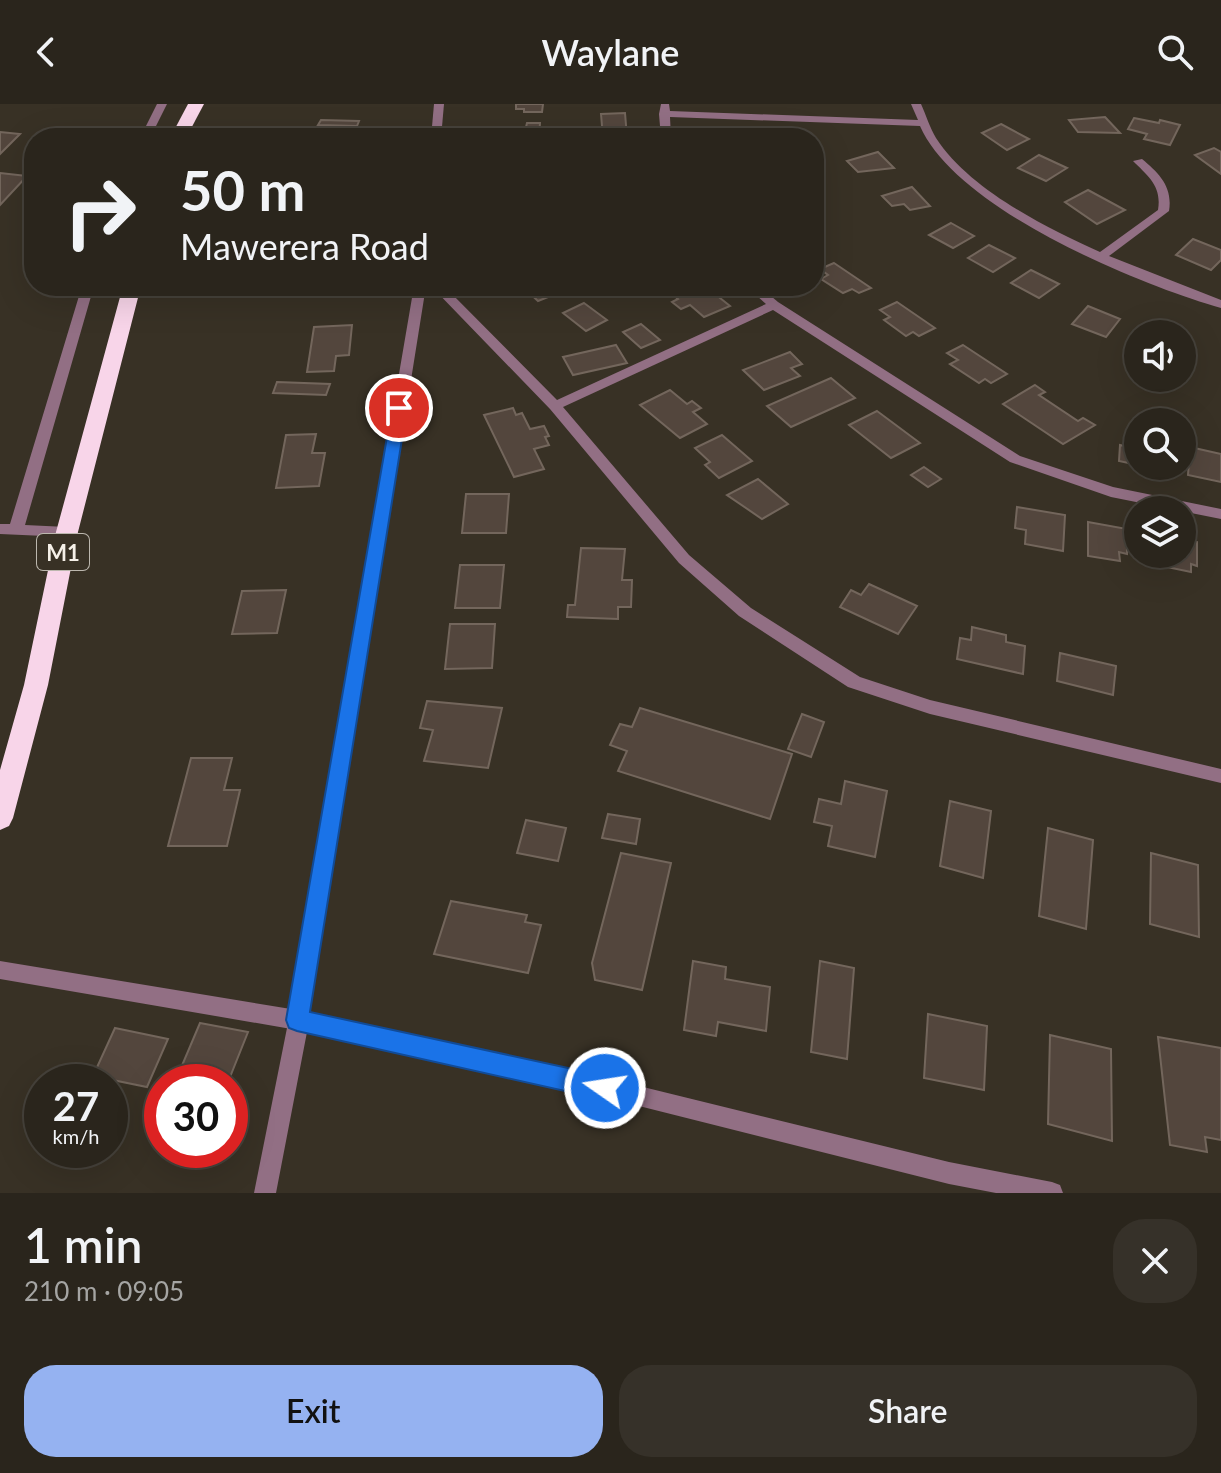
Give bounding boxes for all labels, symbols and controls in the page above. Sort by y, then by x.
icon: back [24,30,68,74]
text: Waylane [542,30,679,74]
icon: search [1153,30,1197,74]
text: 50 m [180,156,305,223]
icon: right [48,160,152,264]
text: Mawerera Road [180,224,429,268]
map controls [1124,320,1196,568]
button: sound [1124,320,1196,392]
pin [365,374,433,442]
icon: arrive [377,386,421,430]
button: search [1124,408,1196,480]
button: layers [1124,496,1196,568]
road number: M1 [37,534,89,570]
position arrow [563,1046,647,1130]
speed limit sign: 30 [144,1064,248,1168]
text: 27 [53,1082,99,1130]
text: km/h [53,1124,99,1148]
text: 1 min [24,1216,142,1273]
button: close [1113,1219,1197,1303]
text: 210 m · 09:05 [24,1275,184,1307]
button: Exit [24,1365,603,1457]
button: Share [619,1365,1197,1457]

